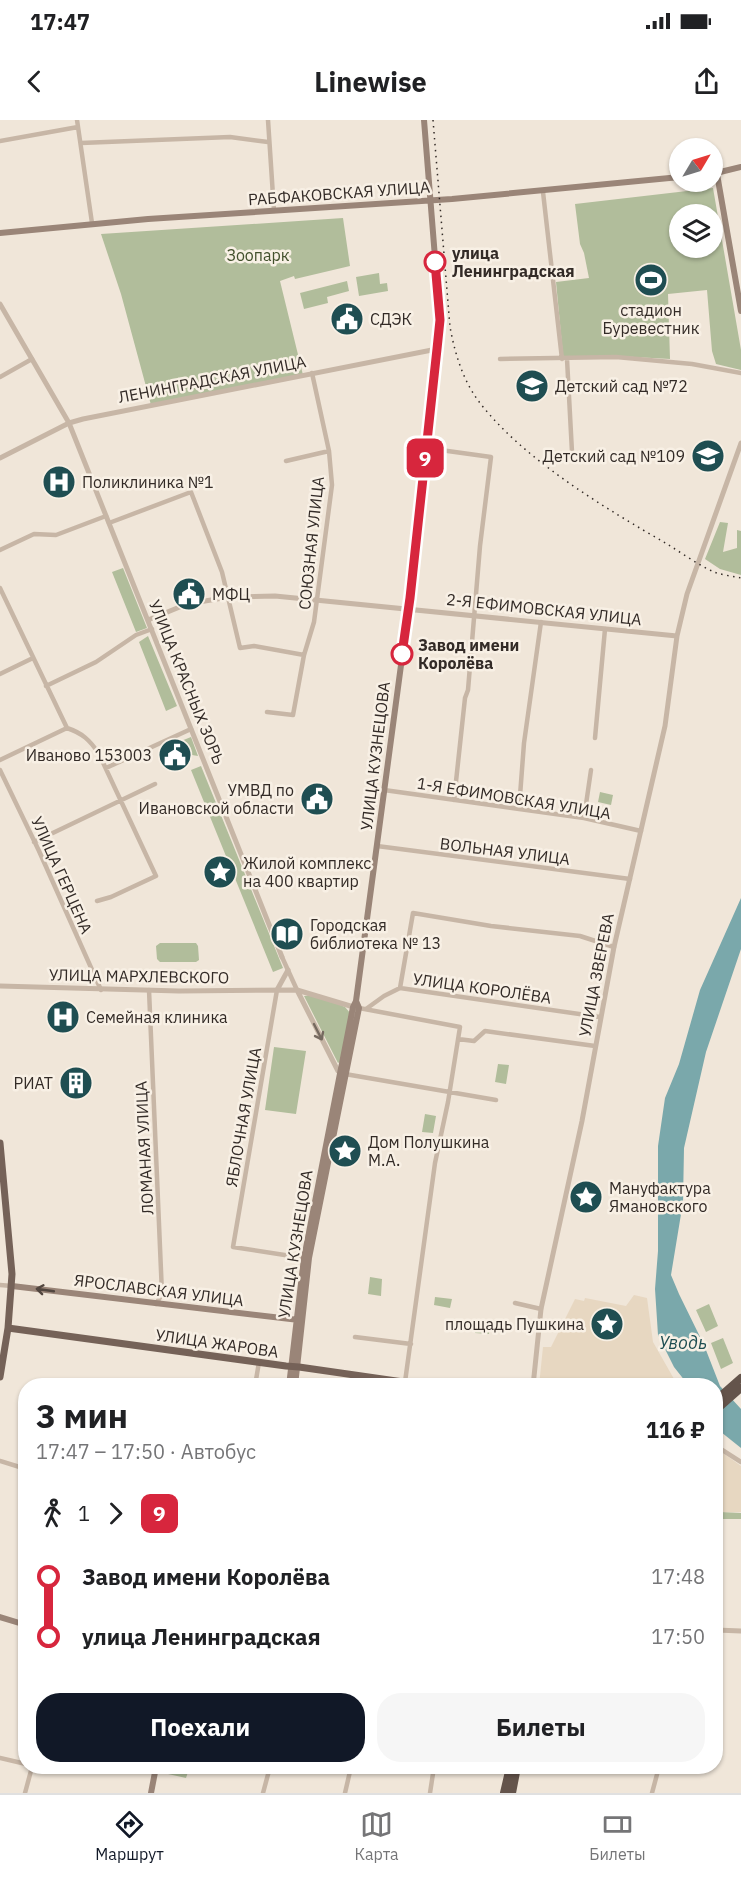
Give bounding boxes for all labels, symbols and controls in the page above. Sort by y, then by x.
text: 17:47 [30,7,90,36]
text: Linewise [314,64,427,99]
icon: back [18,65,51,98]
icon: share [690,65,723,98]
north arrow [669,138,723,192]
map controls [669,138,723,258]
street label: РАБФАКОВСКАЯ УЛИЦА [247,177,431,209]
button: layers [669,204,723,258]
place label: улица Ленинградская [452,243,575,281]
park label: Зоопарк [226,245,290,265]
marker: улица Ленинградская [424,251,446,273]
sports icon: стадион Буревестник [633,262,669,298]
place label: стадион Буревестник [602,300,700,338]
public building icon: СДЭК [329,301,365,337]
place label: СДЭК [370,309,412,329]
street label: ЛЕНИНГРАДСКАЯ УЛИЦА [117,351,307,407]
school or university icon: Детский сад №72 [514,368,550,404]
place label: Детский сад №72 [555,376,688,396]
line badge: 9 [406,438,444,478]
school or university icon: Детский сад №109 [690,438,726,474]
text: 9 [419,444,431,472]
place label: Детский сад №109 [543,446,685,466]
hospital icon: Поликлиника №1 [41,464,77,500]
place label: Поликлиника №1 [82,472,214,492]
street label: СОЮЗНАЯ УЛИЦА [294,475,328,611]
public building icon: МФЦ [171,576,207,612]
place label: МФЦ [212,584,250,604]
street label: 2-Я ЕФИМОВСКАЯ УЛИЦА [445,589,643,629]
street label: УЛИЦА КРАСНЫХ ЗОРЬ [145,597,229,767]
place label: Завод имени Королёва [418,635,519,673]
marker: Завод имени Королёва [391,643,413,665]
street label: УЛИЦА КУЗНЕЦОВА [356,680,394,832]
public building icon: Иваново 153003 [157,737,193,773]
place label: Иваново 153003 [26,745,152,765]
street label: 1-Я ЕФИМОВСКАЯ УЛИЦА [416,773,612,823]
place label: УМВД по Ивановской области [139,780,294,818]
public building icon: УМВД по Ивановской области [299,781,335,817]
street label: УЛИЦА ГЕРЦЕНА [27,813,97,937]
street label: ВОЛЬНАЯ УЛИЦА [439,833,571,869]
place label: Жилой комплекс на 400 квартир [243,853,371,891]
place icon: Жилой комплекс на 400 квартир [202,854,238,890]
street label: УЛИЦА ЗВЕРЕВА [574,911,618,1039]
place label: Городская библиотека № 13 [310,915,441,953]
library icon: Городская библиотека № 13 [269,916,305,952]
street label: УЛИЦА МАРХЛЕВСКОГО [49,964,229,988]
street label: УЛИЦА КОРОЛЁВА [411,968,553,1008]
hospital icon: Семейная клиника [45,999,81,1035]
place label: Семейная клиника [86,1007,228,1027]
one-way arrow [313,1023,325,1041]
street label: ЯБЛОЧНАЯ УЛИЦА [221,1046,265,1188]
building icon: РИАТ [58,1065,94,1101]
place label: РИАТ [14,1073,53,1093]
street label: ЛОМАНАЯ УЛИЦА [131,1081,157,1215]
place label: Дом Полушкина М.А. [368,1132,490,1170]
place icon: Дом Полушкина М.А. [327,1133,363,1169]
street label: УЛИЦА КУЗНЕЦОВА [273,1168,317,1320]
place label: Мануфактура Ямановского [609,1178,711,1216]
place icon: Мануфактура Ямановского [568,1179,604,1215]
street label: ЯРОСЛАВСКАЯ УЛИЦА [73,1270,245,1310]
one-way arrow [35,1285,55,1296]
place icon: площадь Пушкина [589,1306,625,1342]
place label: площадь Пушкина [445,1314,584,1334]
street label: УЛИЦА ЖАРОВА [154,1324,280,1362]
water label: Уводь [659,1331,707,1354]
text: 3 мин [36,1394,128,1437]
text: 116 ₽ [646,1415,705,1444]
text: 17:47 – 17:50 · Автобус [36,1438,256,1465]
icon: walk [36,1497,69,1530]
icon: forward [99,1497,132,1530]
text: 9 [153,1499,166,1527]
text: 1 [78,1500,90,1527]
text: Завод имени Королёва [82,1562,330,1591]
text: 17:48 [651,1563,705,1590]
text: улица Ленинградская [82,1622,321,1651]
text: 17:50 [651,1623,705,1650]
button: Поехали [36,1693,365,1762]
button: Билеты [377,1693,705,1762]
tab: Маршрут [95,1808,164,1864]
tab: Карта [355,1808,399,1864]
tab: Билеты [589,1808,646,1864]

